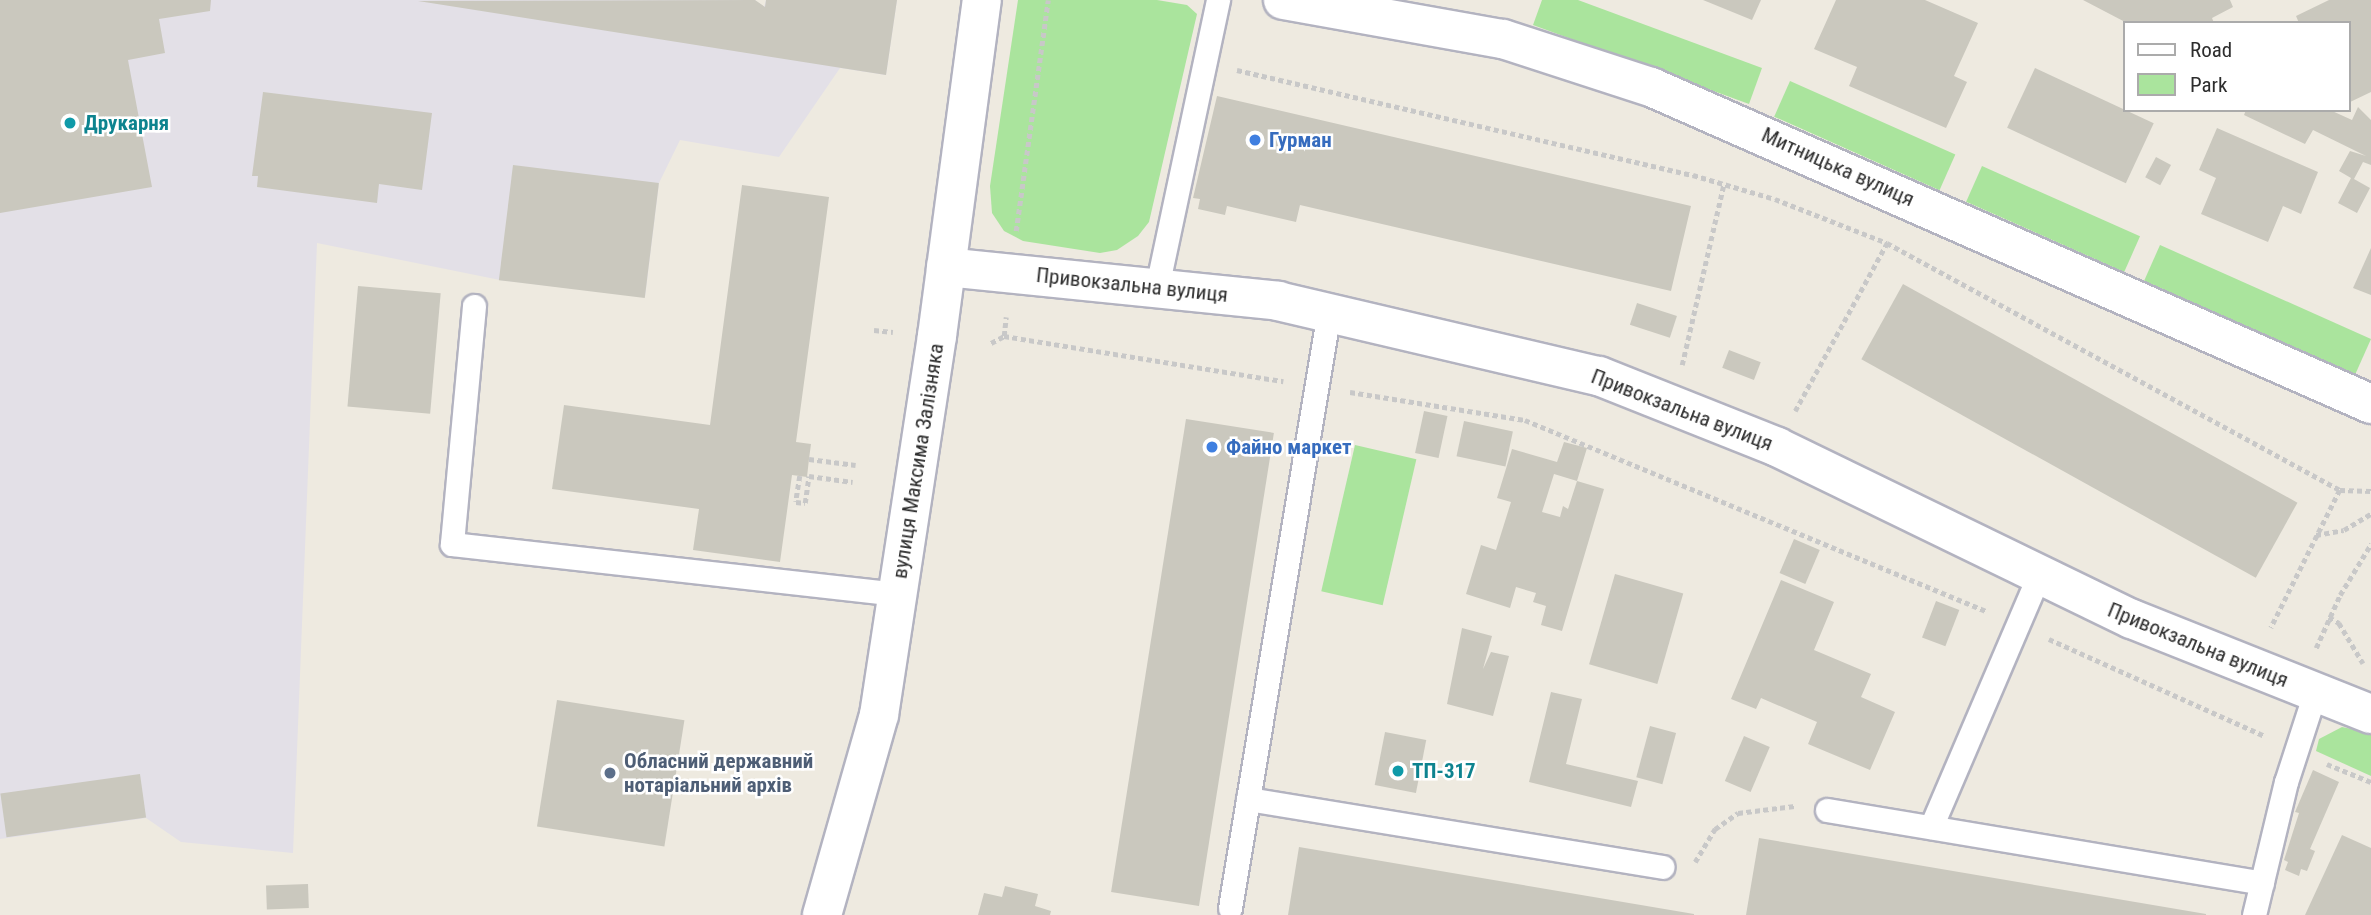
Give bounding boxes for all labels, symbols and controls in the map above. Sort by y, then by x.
legend [2122,21,2350,112]
text: Road [2190,38,2232,62]
text: Park [2190,73,2227,97]
place label: Друкарня [84,110,169,136]
marker: Друкарня [62,115,78,131]
street label: Митницька вулиця [1758,122,1918,212]
place label: Гурман [1269,127,1332,153]
marker: Гурман [1247,132,1263,148]
street label: Привокзальна вулиця [1035,262,1229,308]
street label: вулиця Максима Залізняка [887,342,949,580]
street label: Привокзальна вулиця [1588,364,1776,456]
place label: Файно маркет [1226,434,1351,460]
marker: Файно маркет [1204,439,1220,455]
street label: Привокзальна вулиця [2104,597,2292,693]
place label: Обласний державний нотаріальний архів [624,748,813,798]
place label: ТП-317 [1412,758,1476,784]
marker: ТП-317 [1390,763,1406,779]
marker: Обласний державний нотаріальний архів [602,765,618,781]

